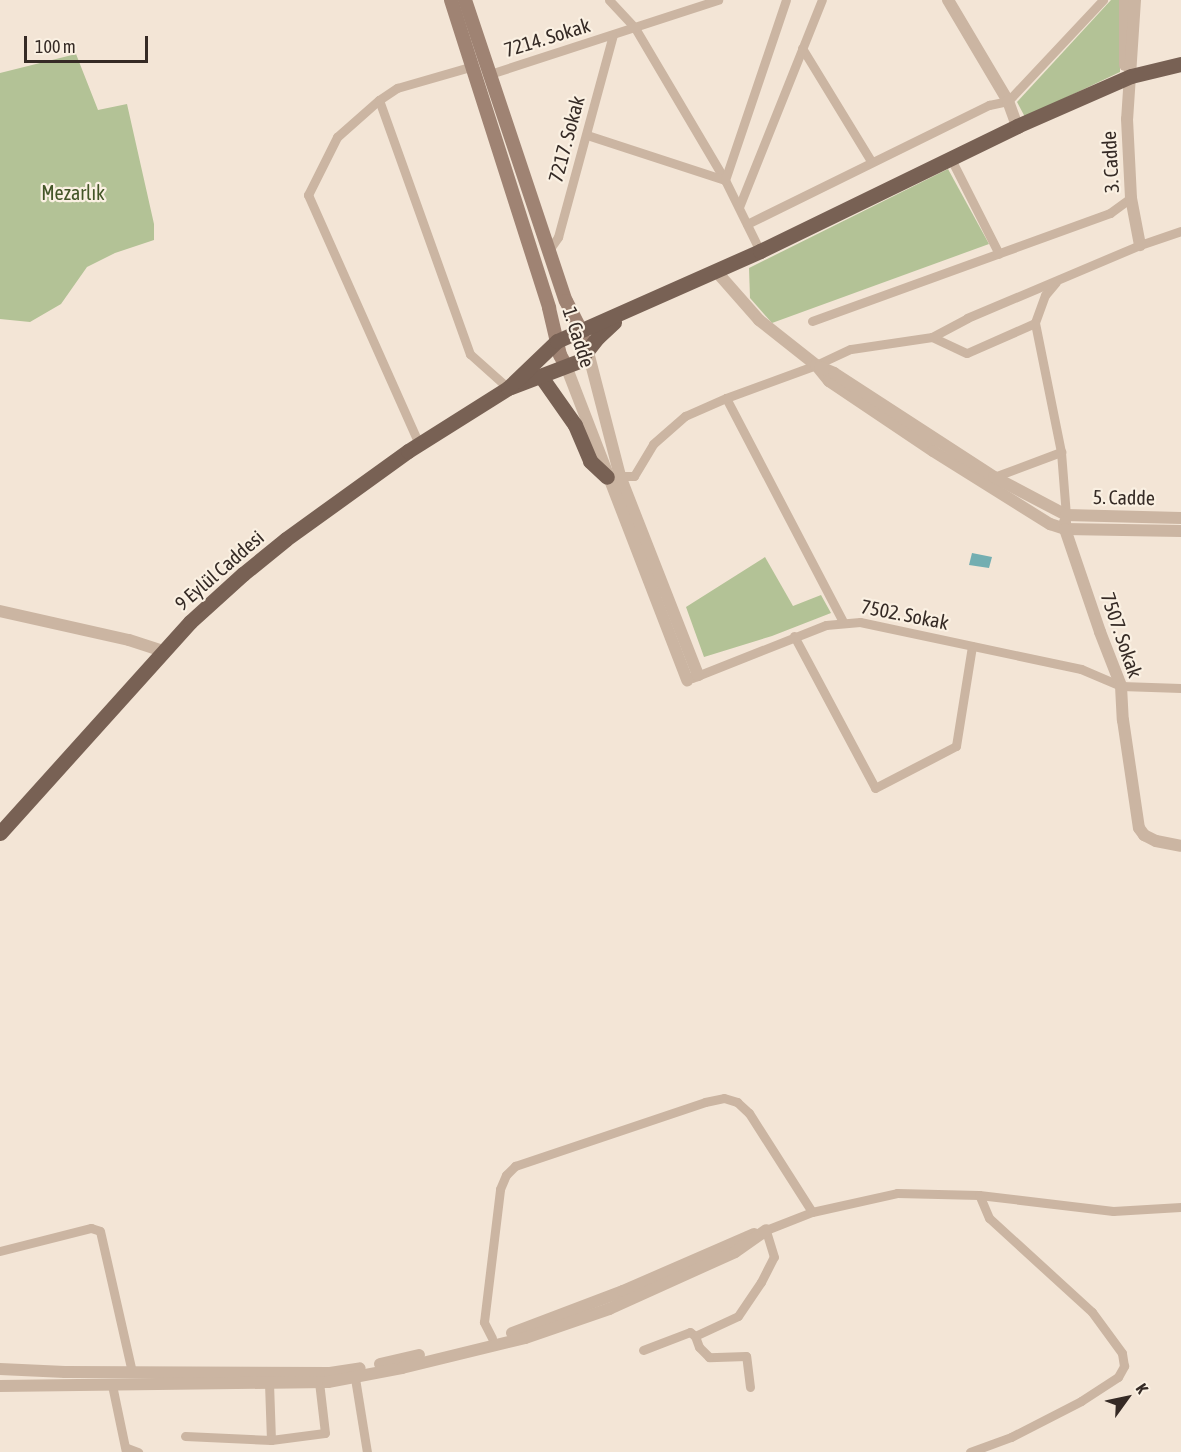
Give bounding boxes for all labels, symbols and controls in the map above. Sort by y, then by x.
street label: 7214. Sokak [501,13,593,61]
scale bar [27,24,152,62]
text: 100 m [35,36,76,57]
street label: 7217. Sokak [543,93,589,185]
street label: 3. Cadde [1096,130,1124,194]
park label: Mezarlık [41,180,105,204]
street label: 1. Cadde [558,304,600,370]
street label: 5. Cadde [1093,484,1155,510]
street label: 9 Eylül Caddesi [170,525,268,615]
street label: 7507. Sokak [1096,589,1148,681]
street label: 7502. Sokak [859,594,951,634]
north arrow [1097,1368,1157,1428]
text: K [1132,1380,1152,1396]

